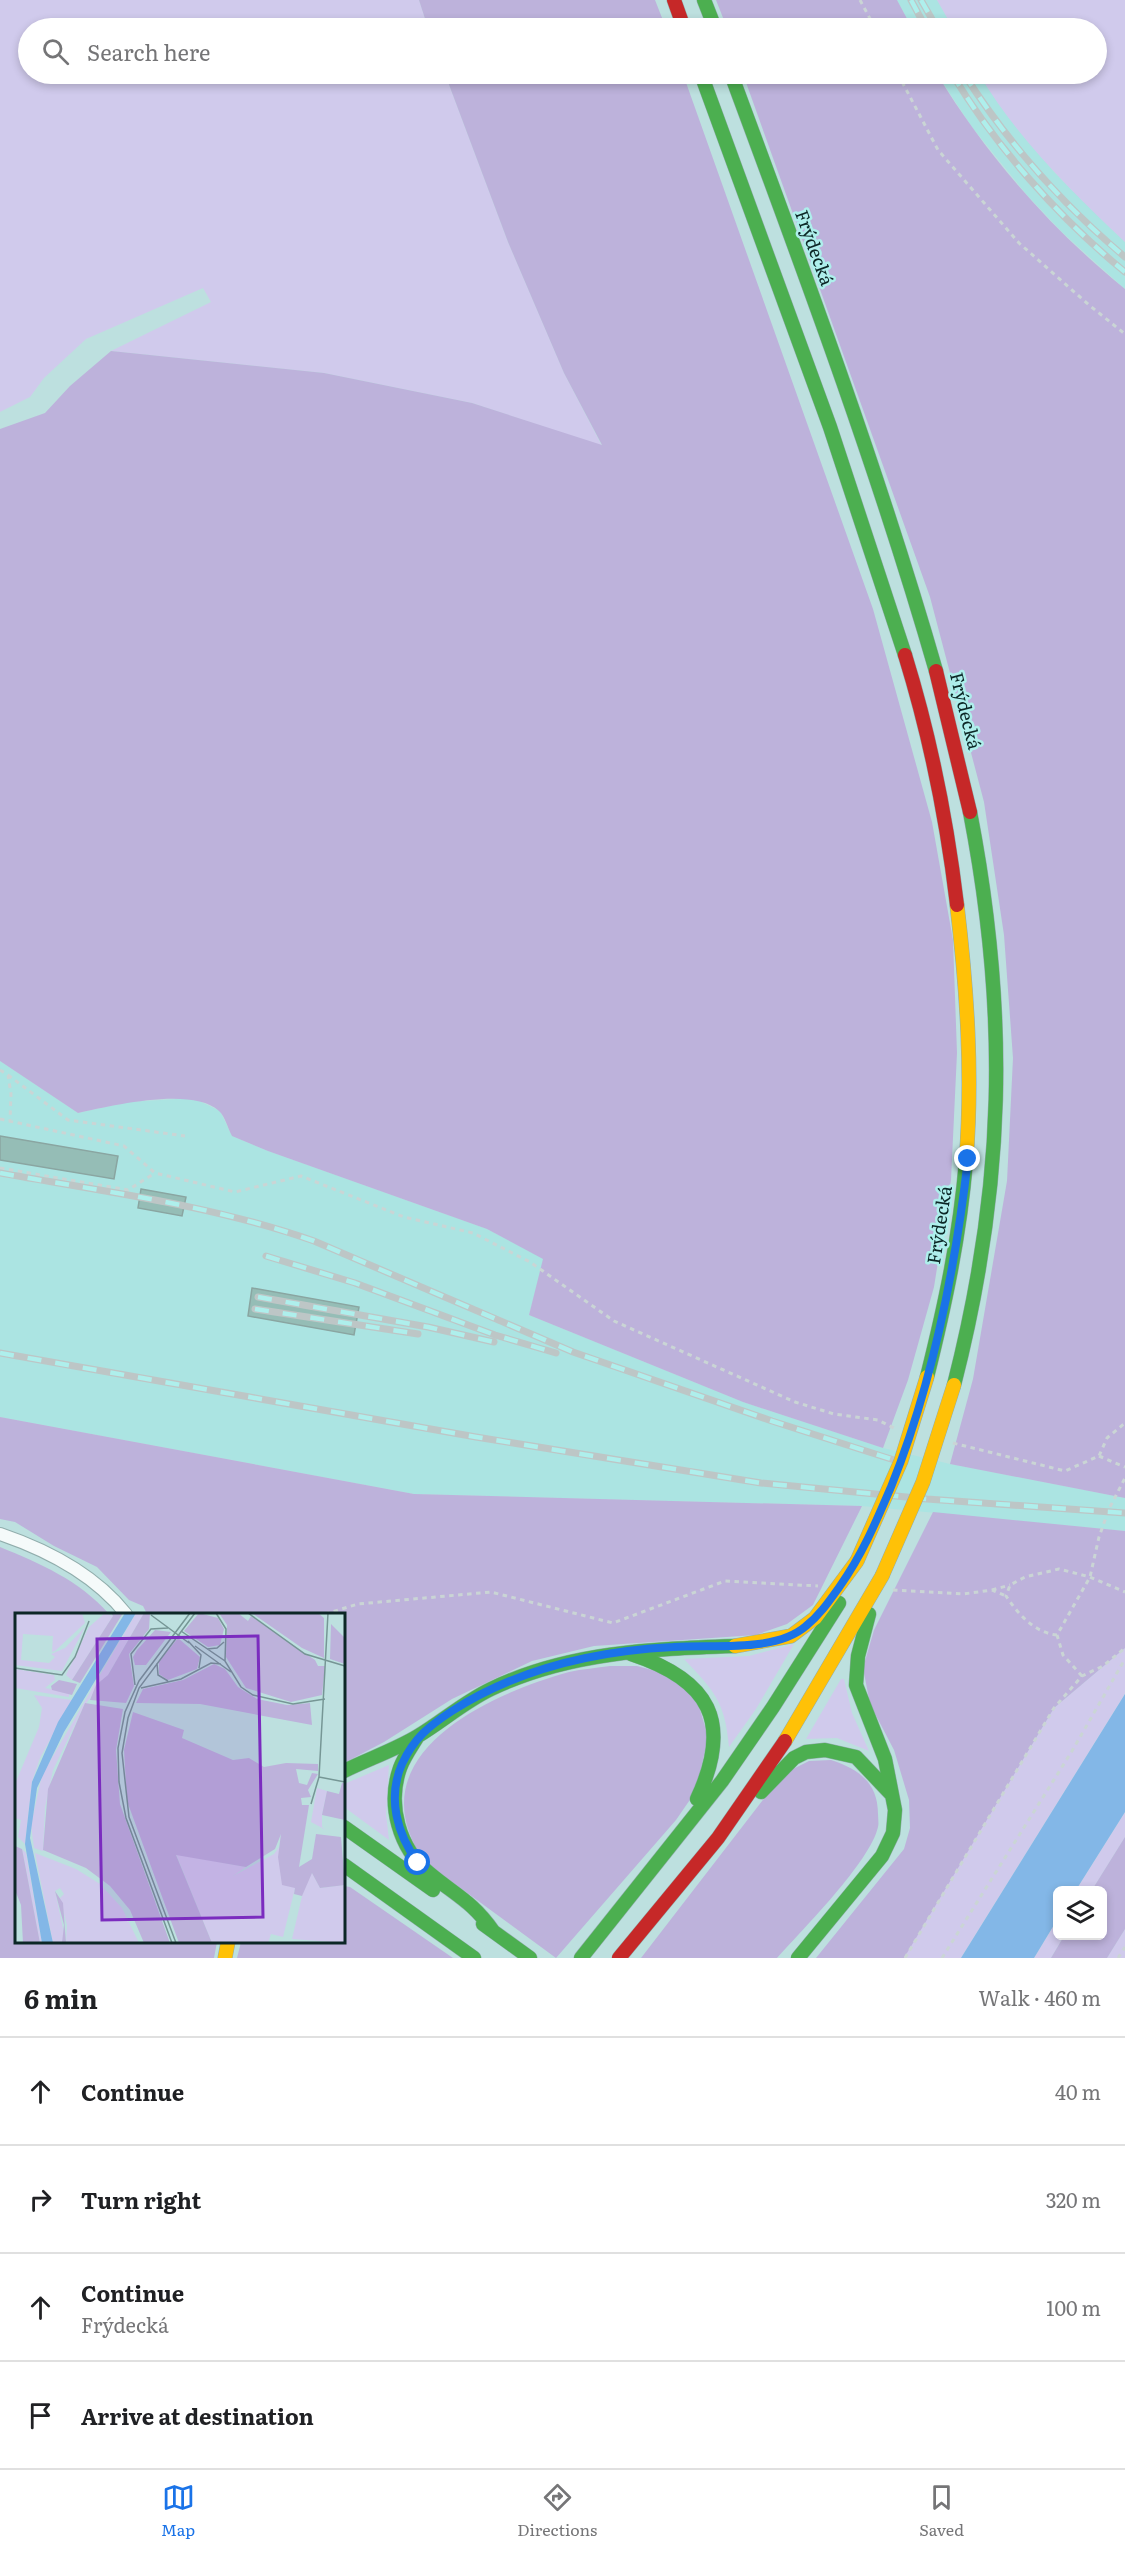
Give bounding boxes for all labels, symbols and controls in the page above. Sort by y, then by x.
search box [18,18,1107,84]
icon: search [39,35,72,68]
text: Search here [87,35,210,68]
street label: Frýdecká [789,206,842,289]
street label: Frýdecká [944,669,989,752]
route end [954,1145,980,1171]
street label: Frýdecká [919,1183,958,1266]
inset map [15,1613,345,1943]
route start [404,1849,430,1875]
map controls [1053,1886,1107,1940]
button: layers [1053,1886,1107,1940]
text: 6 min [24,1978,98,2017]
text: Walk · 460 m [978,1982,1101,2012]
icon: ahead [24,2075,57,2108]
text: Continue [81,2075,184,2108]
text: 40 m [1055,2076,1101,2106]
icon: right [24,2183,57,2216]
text: Turn right [81,2183,201,2216]
text: 320 m [1046,2184,1101,2214]
text: Continue [81,2276,184,2309]
icon: ahead [24,2291,57,2324]
text: 100 m [1046,2292,1101,2322]
text: Frýdecká [81,2309,169,2339]
icon: arrive [24,2399,57,2432]
text: Arrive at destination [81,2399,314,2432]
tab: Map [161,2481,195,2541]
tab: Directions [517,2481,597,2541]
tab: Saved [919,2481,964,2541]

